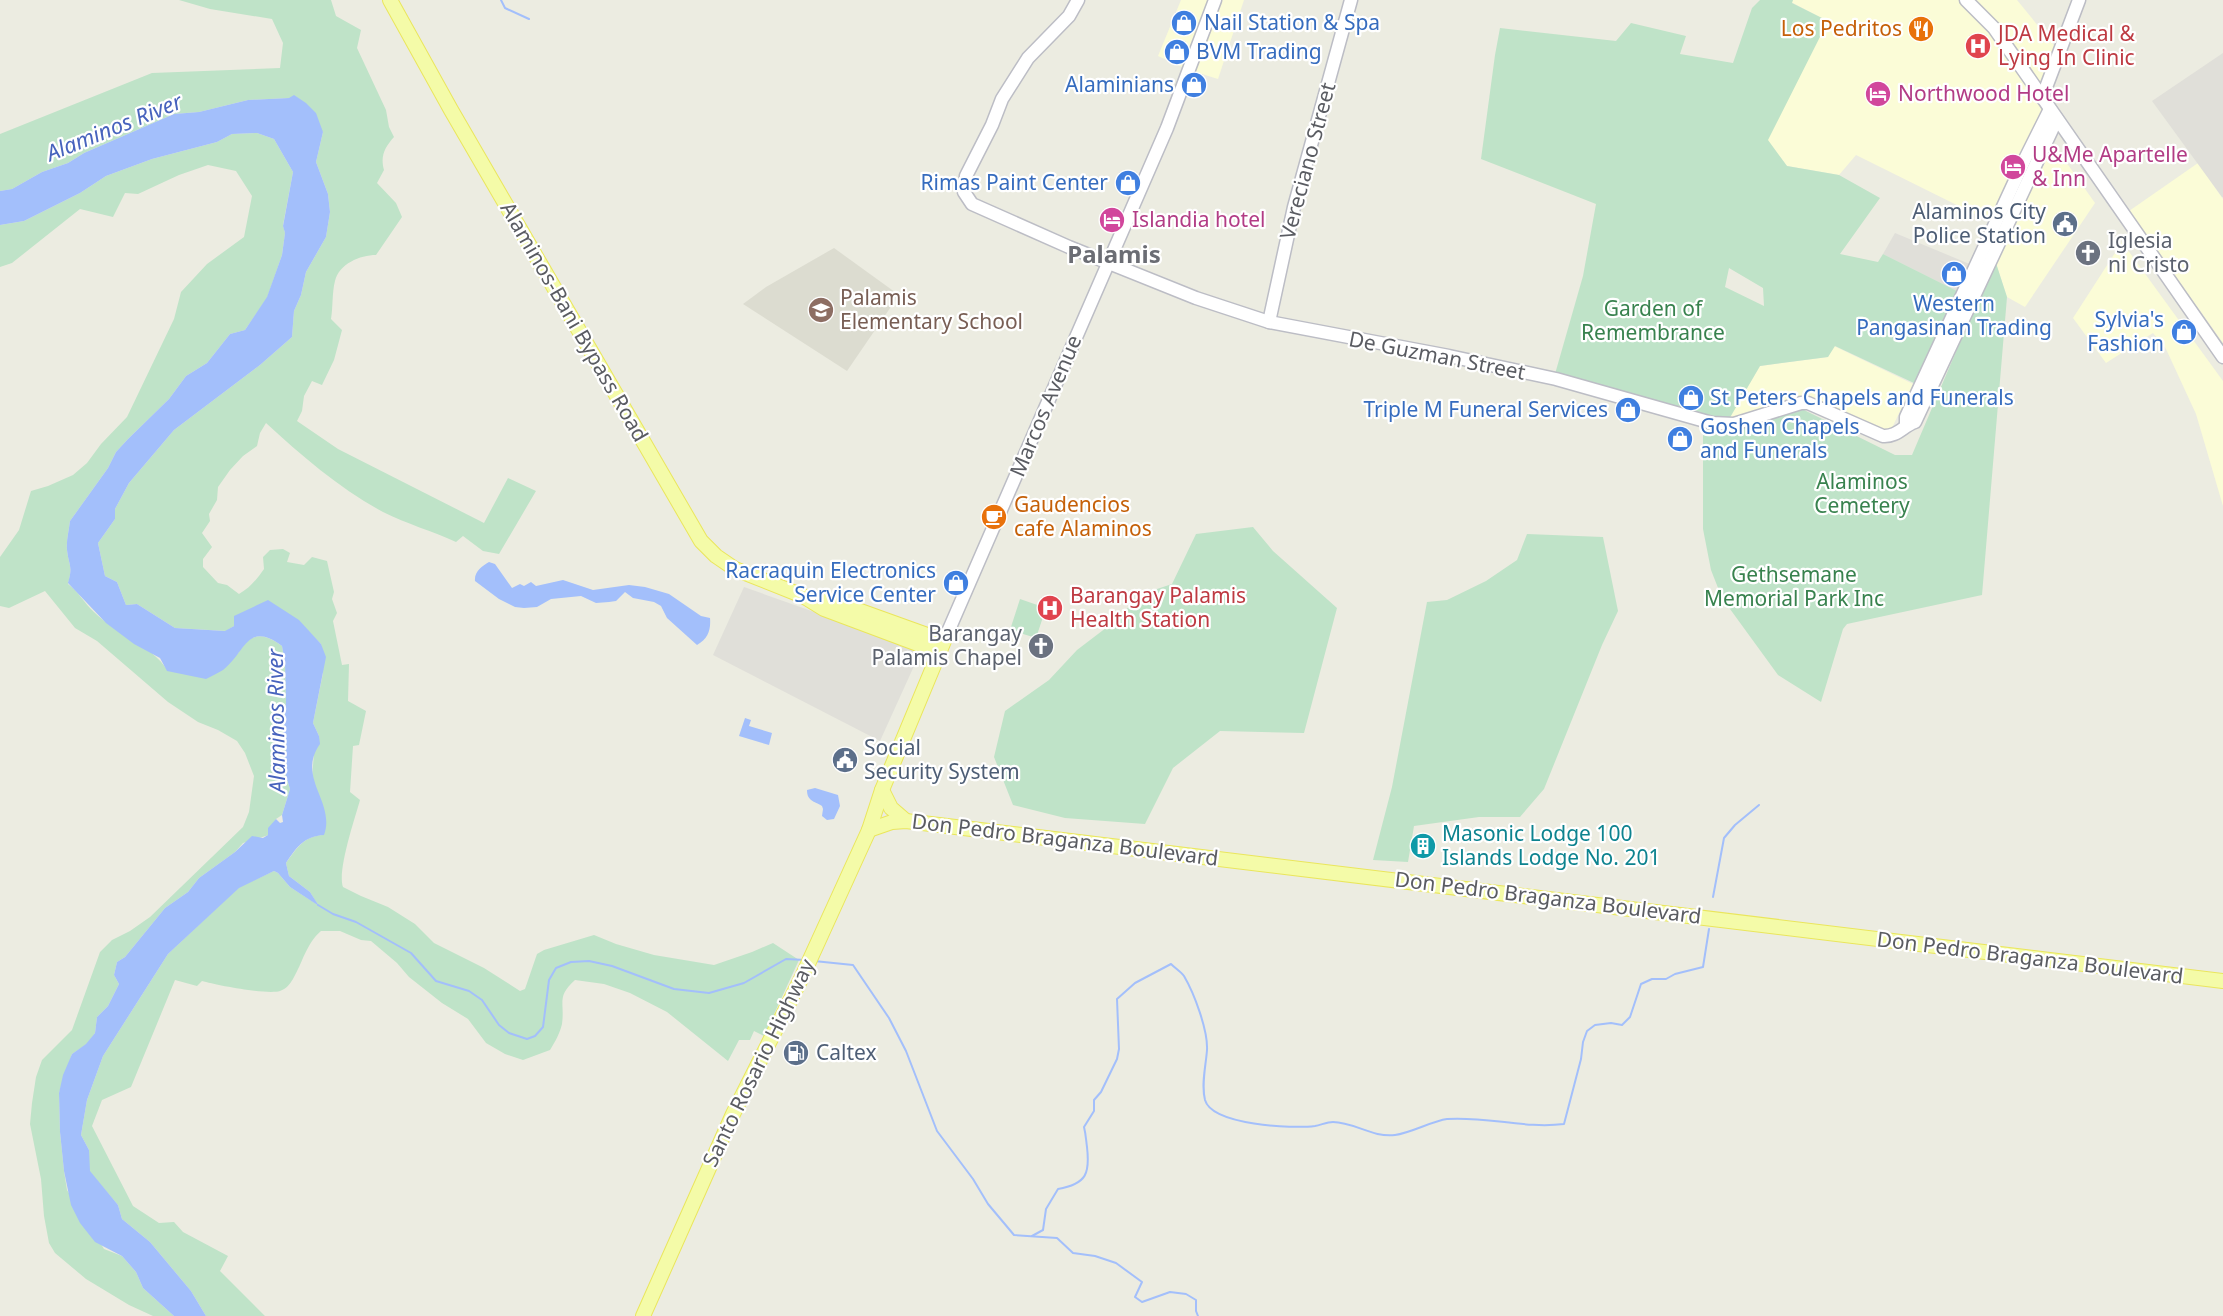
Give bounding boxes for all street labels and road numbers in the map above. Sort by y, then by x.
street label: Vereciano Street [1273,79,1342,242]
street label: Alaminos-Bani Bypass Road [495,196,655,447]
street label: De Guzman Street [1347,324,1528,386]
street label: Marcos Avenue [1003,331,1087,481]
street label: Don Pedro Braganza Boulevard [910,806,1220,872]
street label: Don Pedro Braganza Boulevard [1393,864,1703,930]
street label: Don Pedro Braganza Boulevard [1875,924,2185,990]
street label: Santo Rosario Highway [696,954,821,1171]

